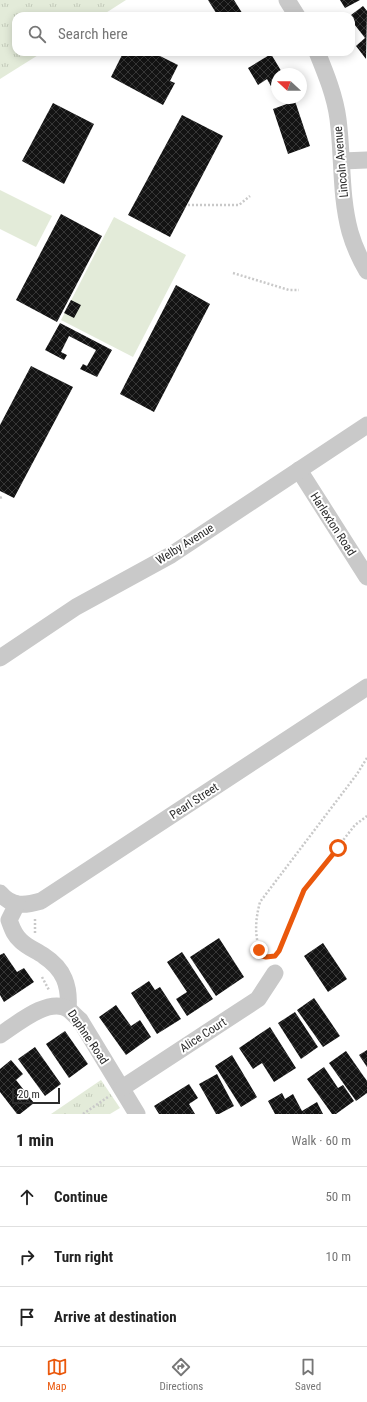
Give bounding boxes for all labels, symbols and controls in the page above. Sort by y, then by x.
search box [12,12,355,56]
icon: search [26,23,48,45]
text: Search here [58,25,128,43]
north arrow [271,68,307,104]
street label: Lincoln Avenue [331,125,351,198]
street label: Harlexton Road [307,490,359,558]
street label: Welby Avenue [154,521,217,567]
street label: Pearl Street [167,780,221,822]
route start [329,839,347,857]
route end [250,941,268,959]
street label: Daphne Road [65,1007,111,1067]
street label: Alice Court [177,1015,229,1055]
scale bar [12,1086,60,1105]
text: 20 m [18,1088,40,1101]
text: 1 min [16,1130,54,1150]
text: Walk · 60 m [291,1133,351,1148]
icon: ahead [16,1186,38,1208]
text: Continue [54,1188,108,1206]
text: 50 m [325,1189,351,1204]
icon: right [16,1246,38,1268]
text: Turn right [54,1248,113,1266]
text: 10 m [325,1249,351,1264]
icon: arrive [16,1306,38,1328]
text: Arrive at destination [54,1308,177,1326]
tab: Map [46,1356,68,1393]
tab: Directions [159,1356,203,1393]
tab: Saved [295,1356,321,1393]

